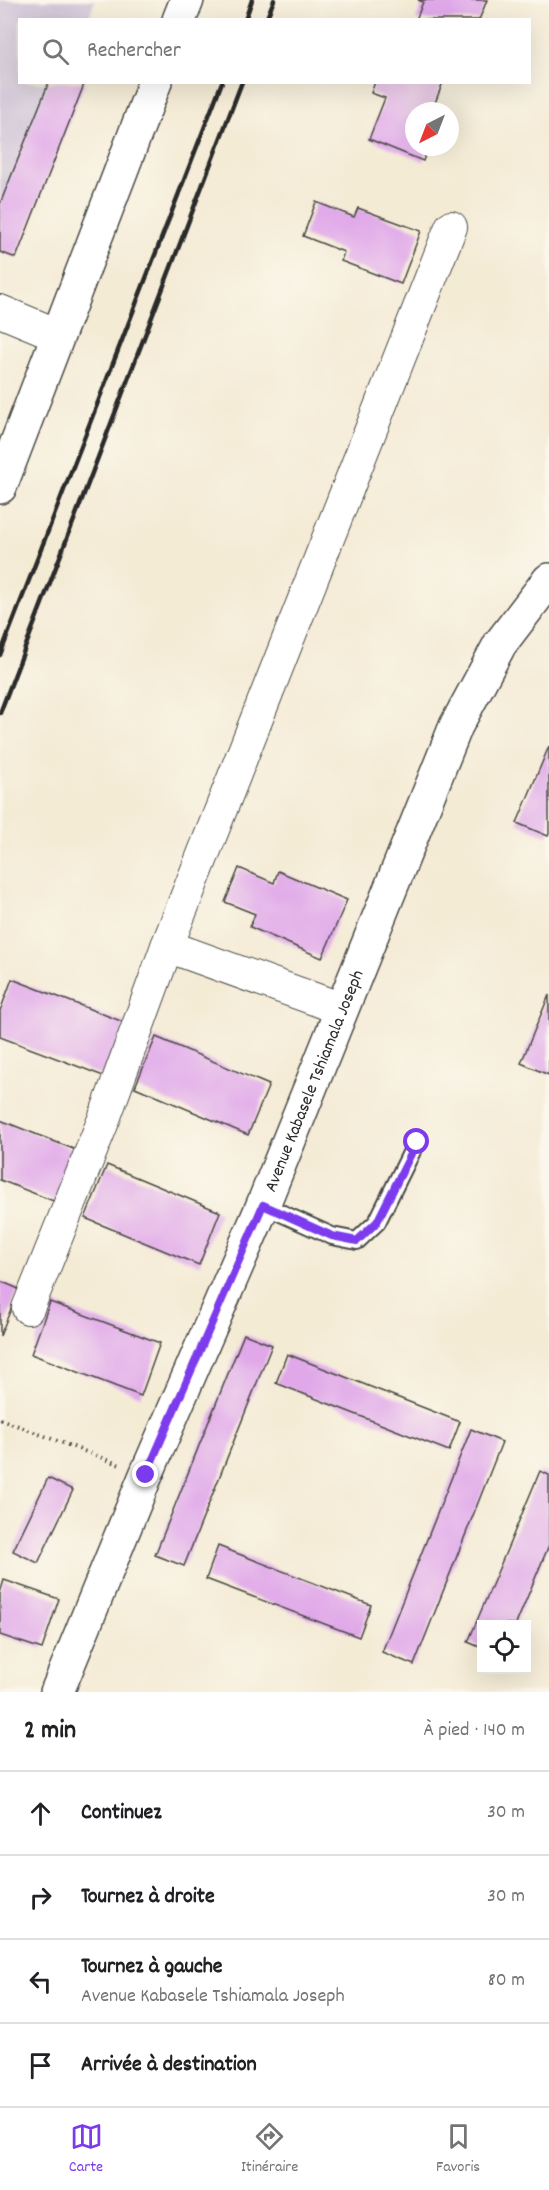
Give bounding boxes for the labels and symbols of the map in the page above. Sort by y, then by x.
north arrow [405,102,459,156]
street label: Avenue Kabasele Tshiamala Joseph [260,967,371,1196]
route start [403,1128,429,1154]
route end [132,1461,158,1487]

